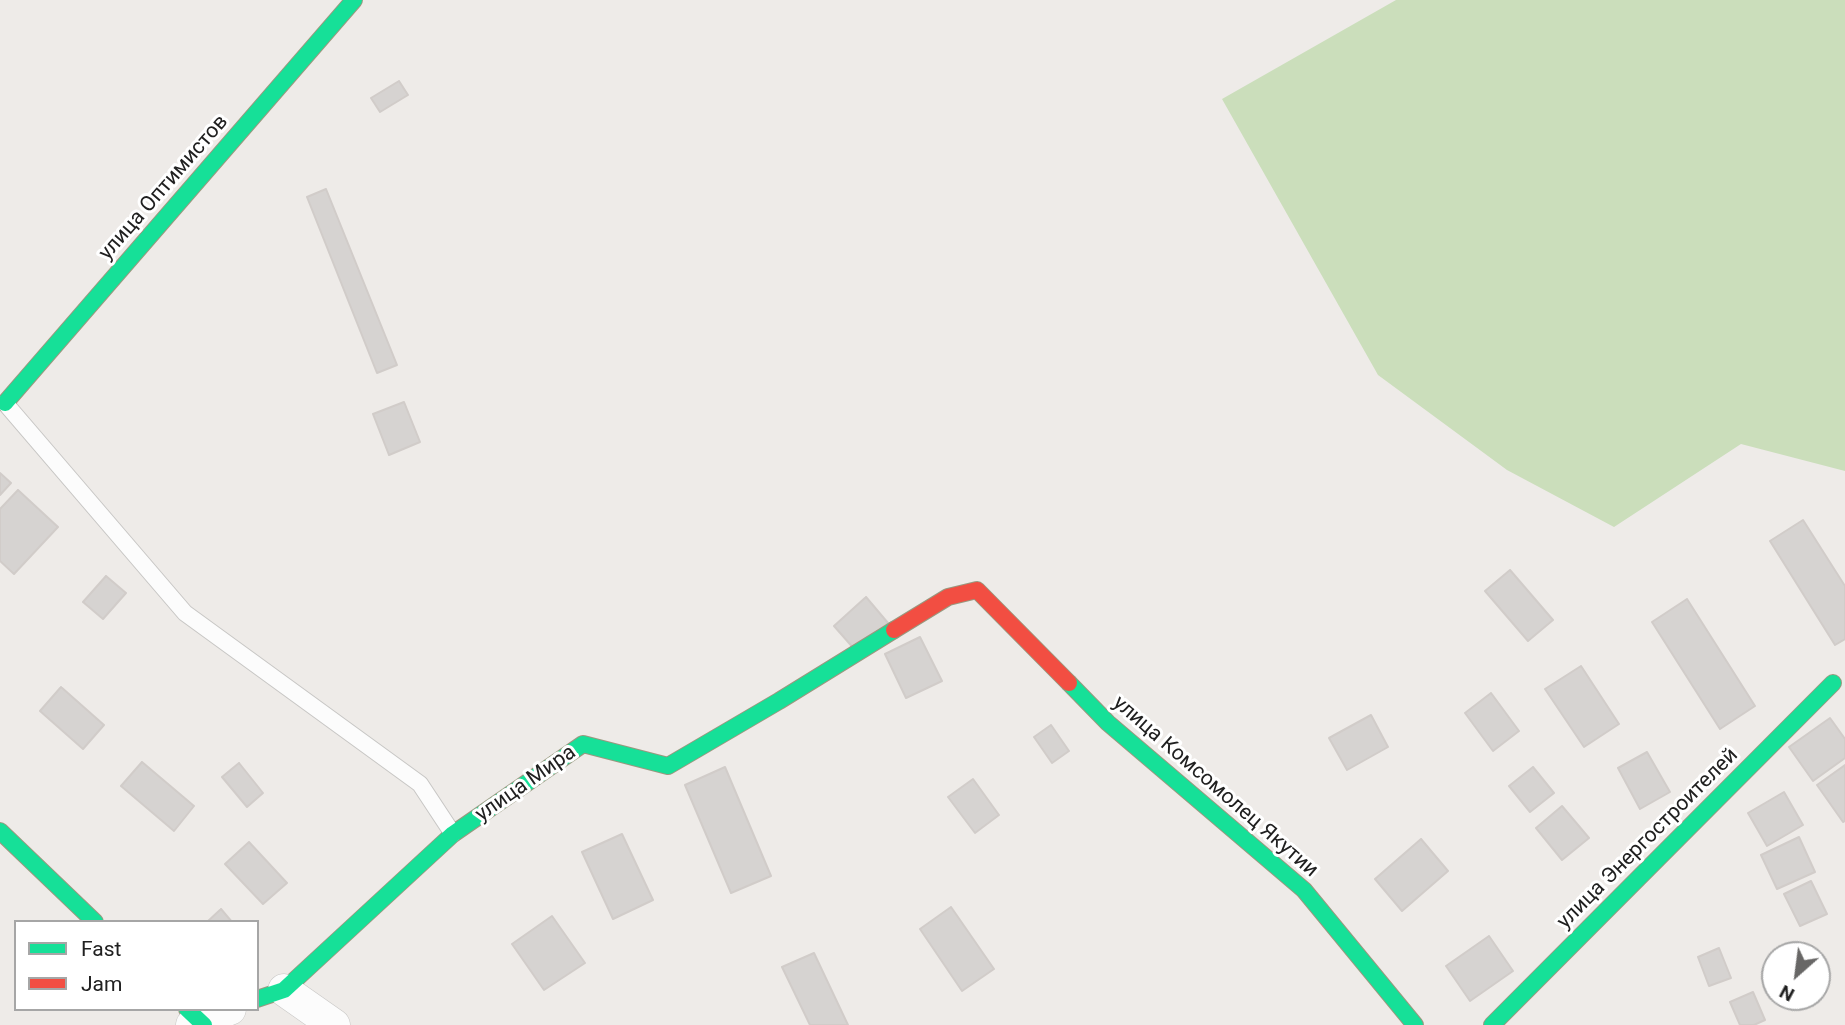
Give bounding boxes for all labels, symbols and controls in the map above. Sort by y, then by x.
street label: улица Оптимистов [94,110,234,266]
street label: улица Комсомолец Якутии [1107,691,1323,883]
street label: улица Мира [471,740,581,828]
street label: улица Энергостроителей [1552,743,1744,935]
legend [14,920,259,1011]
text: Fast [81,937,121,961]
north arrow [1761,941,1831,1011]
text: Jam [81,972,122,996]
text: N [1776,980,1798,1007]

